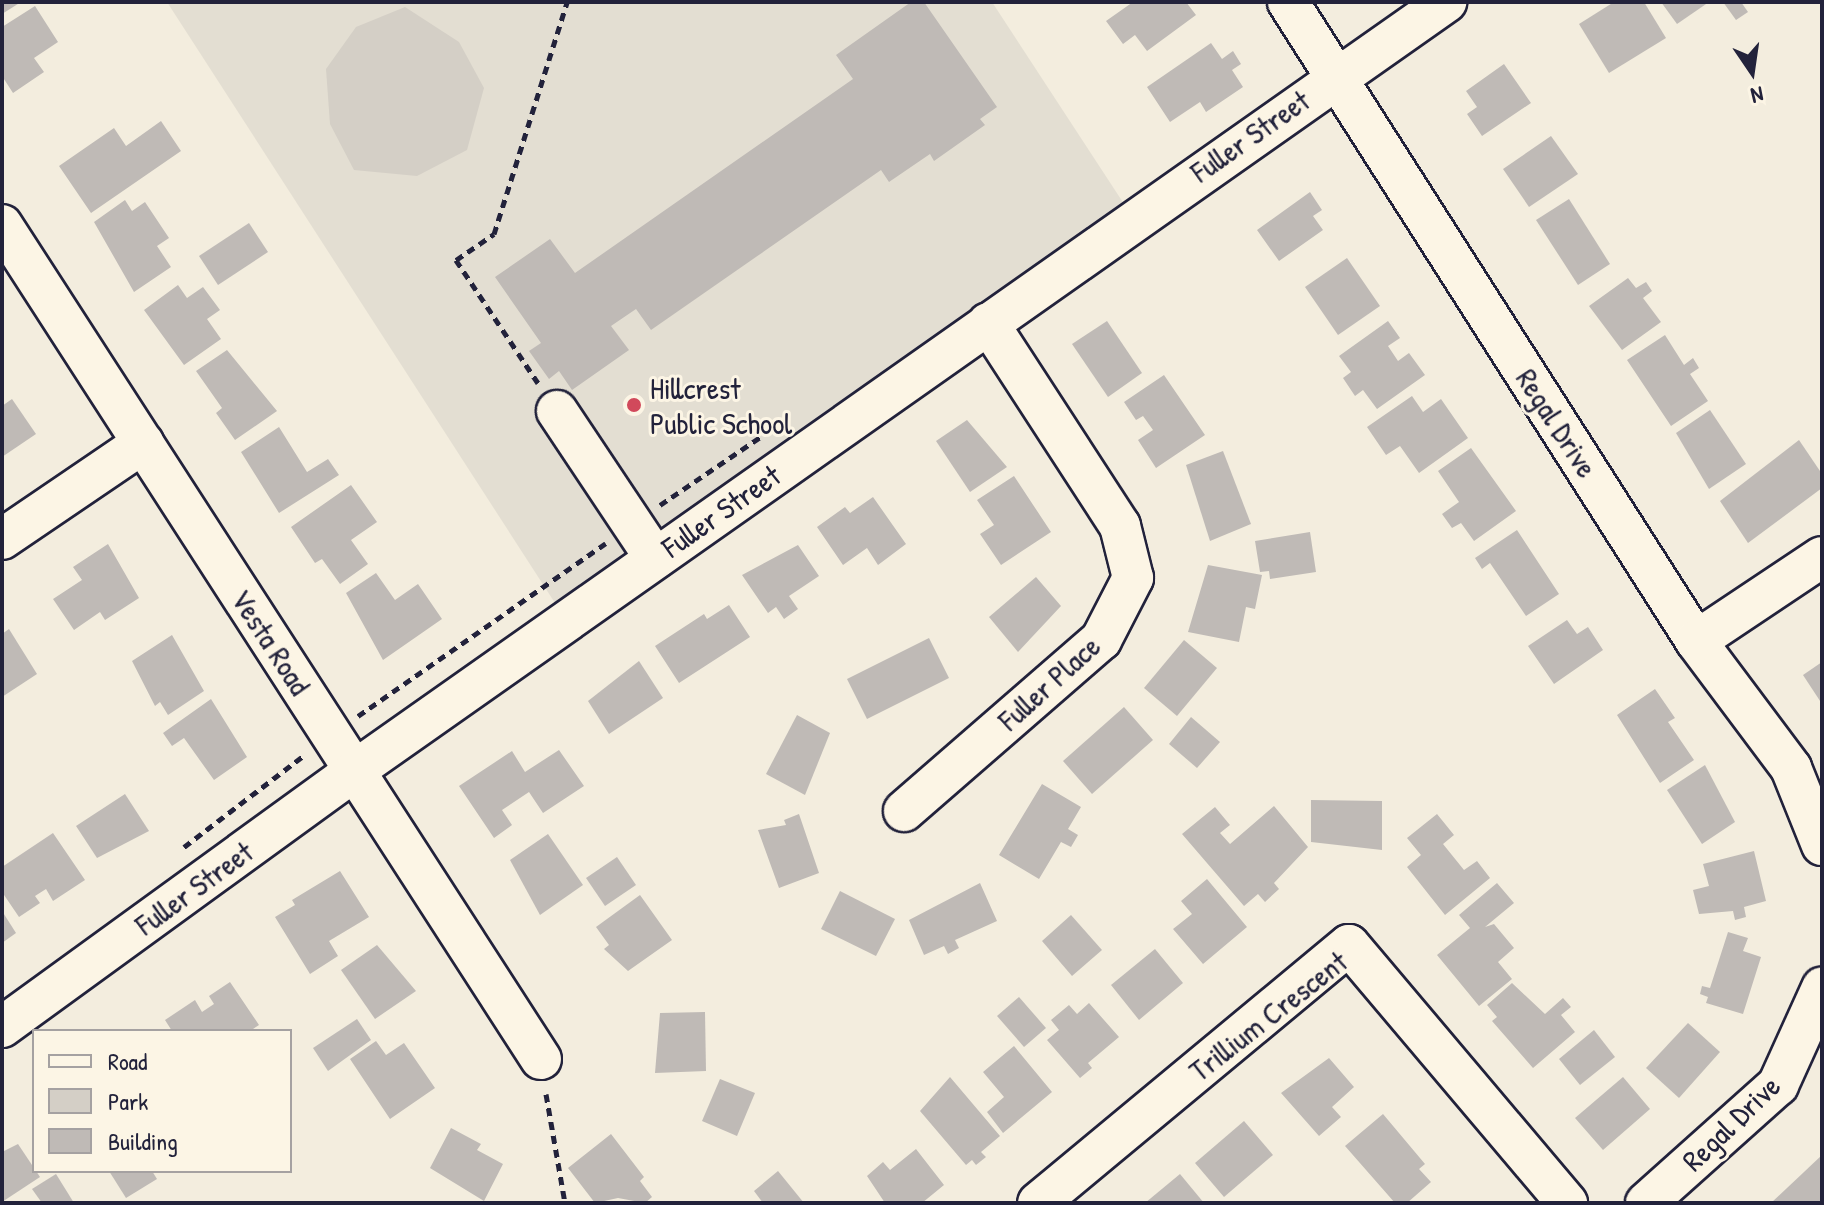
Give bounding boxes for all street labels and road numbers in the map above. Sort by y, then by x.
street label: Fuller Street [1184,82,1316,190]
street label: Regal Drive [1509,362,1605,484]
street label: Fuller Street [655,457,787,565]
street label: Vesta Road [224,583,318,701]
street label: Fuller Place [991,628,1107,738]
street label: Fuller Street [128,833,260,943]
street label: Trillium Crescent [1182,943,1354,1089]
street label: Regal Drive [1675,1068,1787,1178]

